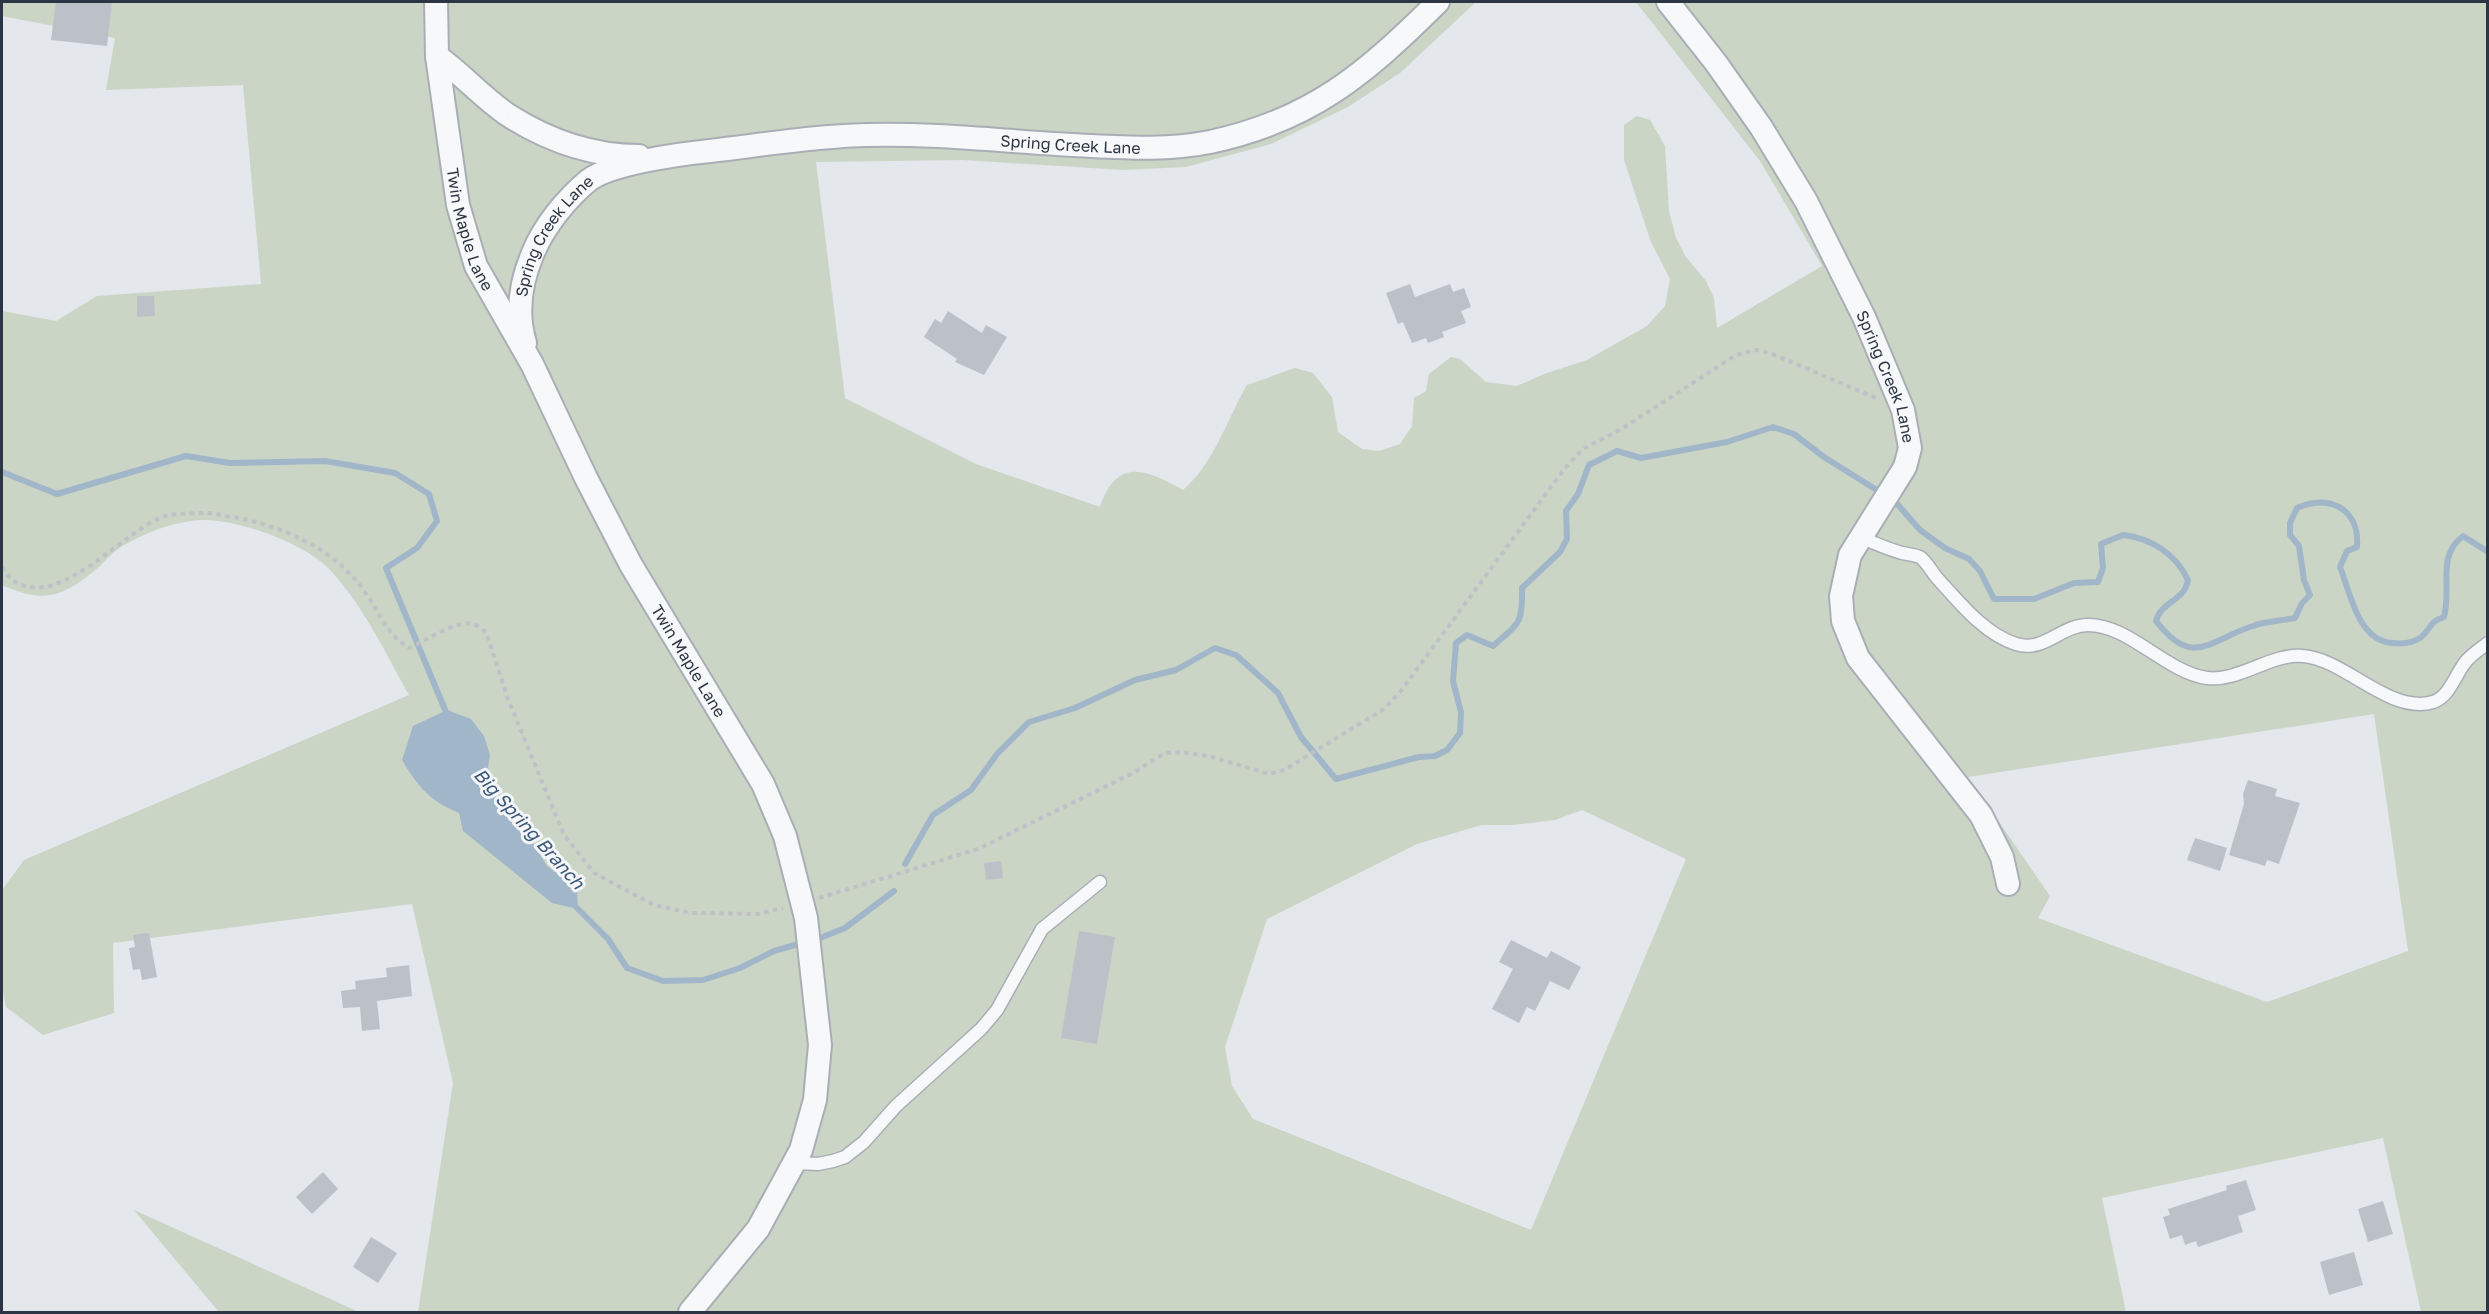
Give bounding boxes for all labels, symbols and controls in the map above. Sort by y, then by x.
street label: Spring Creek Lane [1000,130,1141,158]
street label: Twin Maple Lane [443,166,498,294]
street label: Spring Creek Lane [511,171,597,298]
street label: Spring Creek Lane [1852,307,1919,444]
street label: Twin Maple Lane [647,601,730,721]
water label: Big Spring Branch [470,764,590,894]

